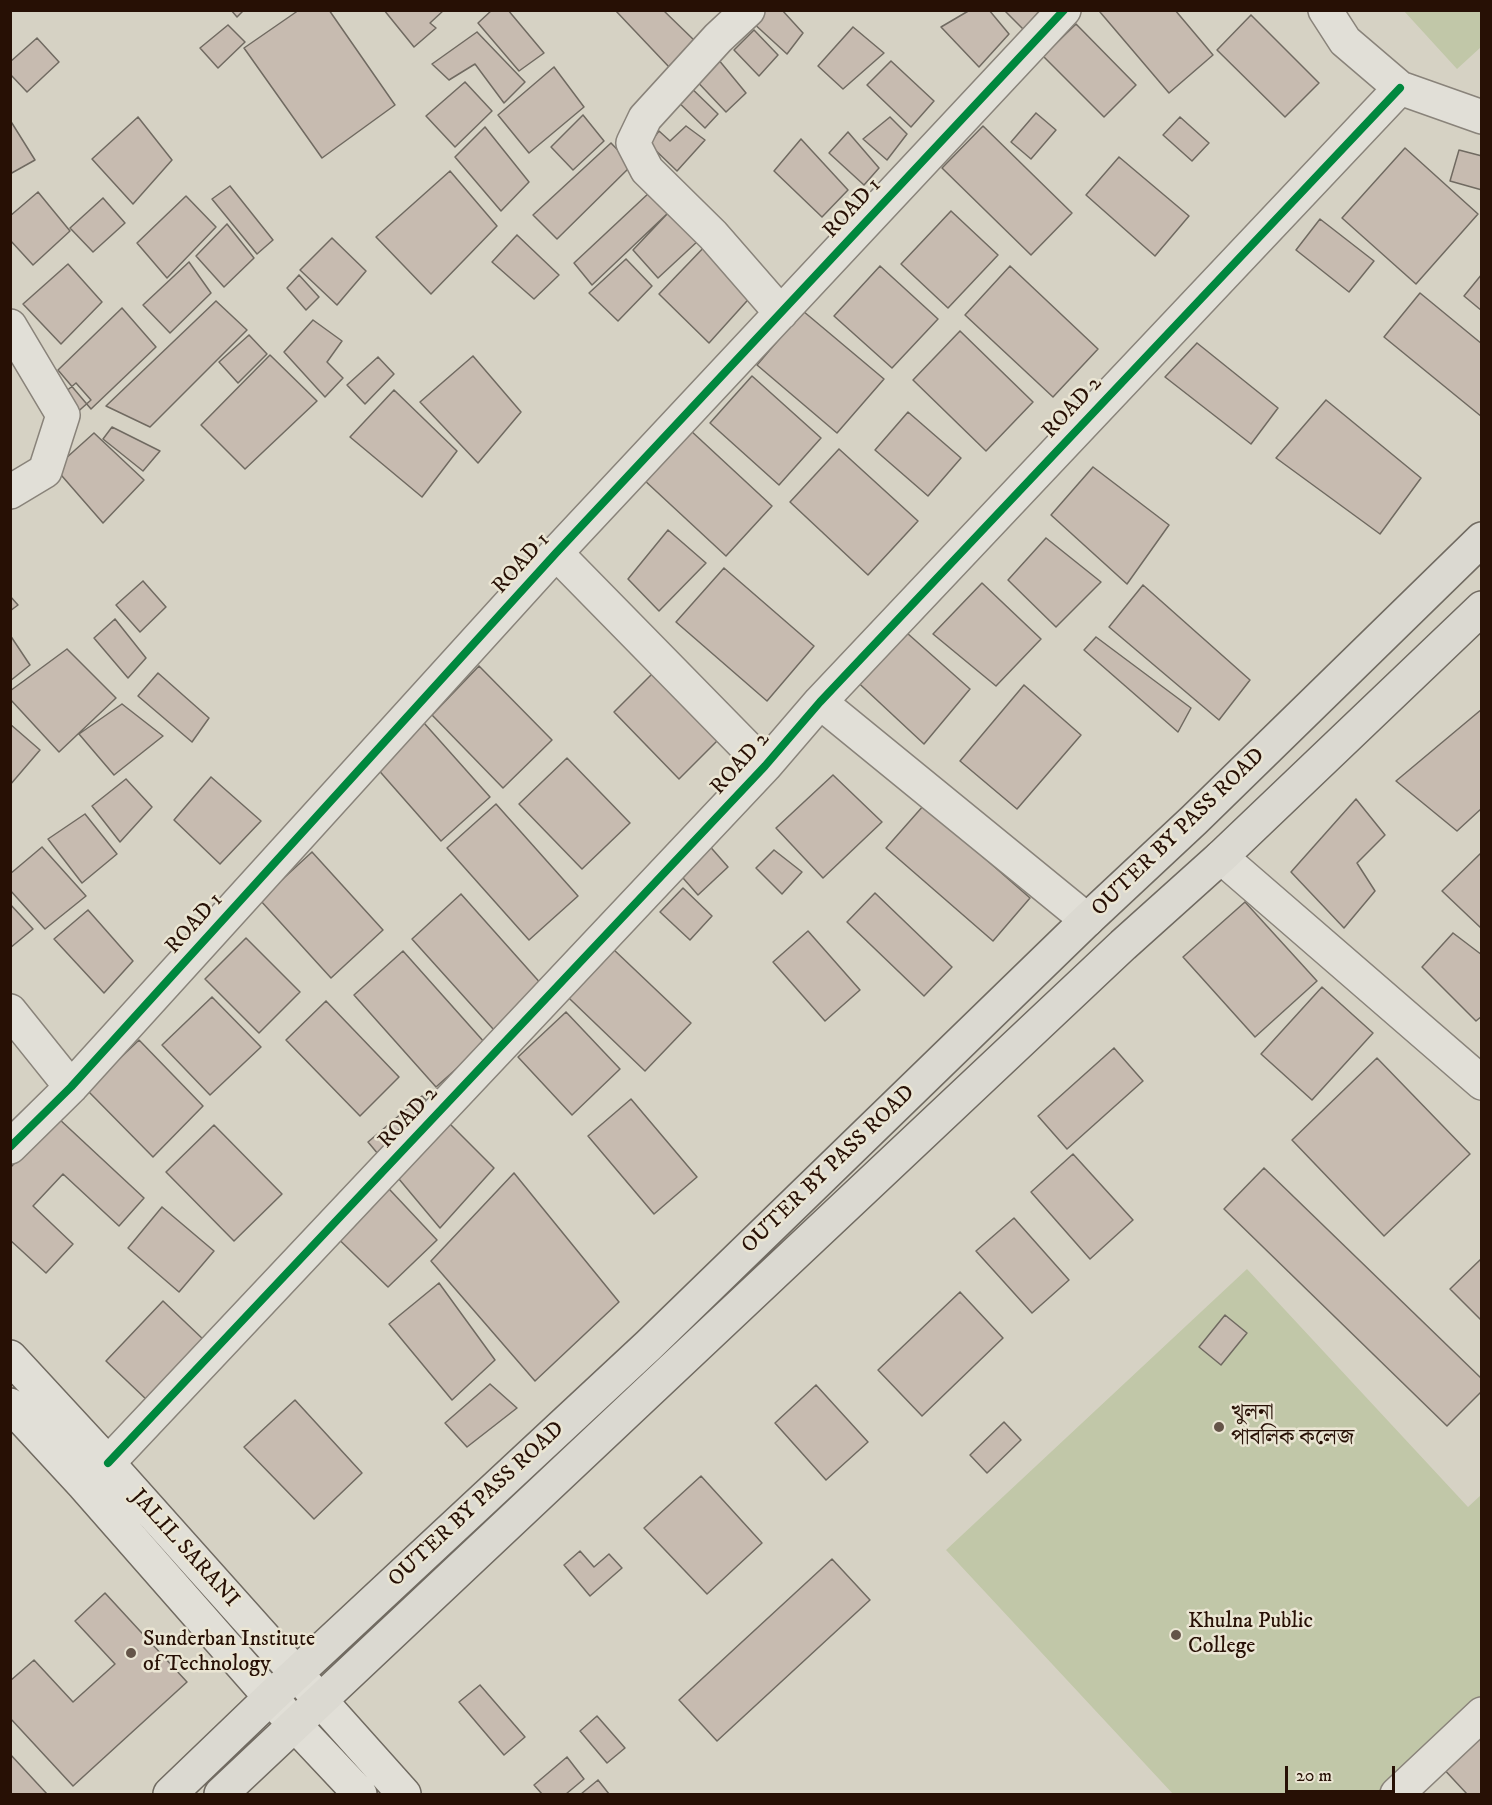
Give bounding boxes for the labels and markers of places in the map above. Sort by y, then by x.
place label: খুলনা পাবলিক কলেজ [1231,1401,1354,1452]
marker: খুলনা পাবলিক কলেজ [1212,1420,1226,1434]
place label: Khulna Public College [1188,1609,1313,1660]
place label: Sunderban Institute of Technology [143,1627,315,1678]
marker: Khulna Public College [1169,1628,1183,1642]
marker: Sunderban Institute of Technology [124,1646,138,1660]

